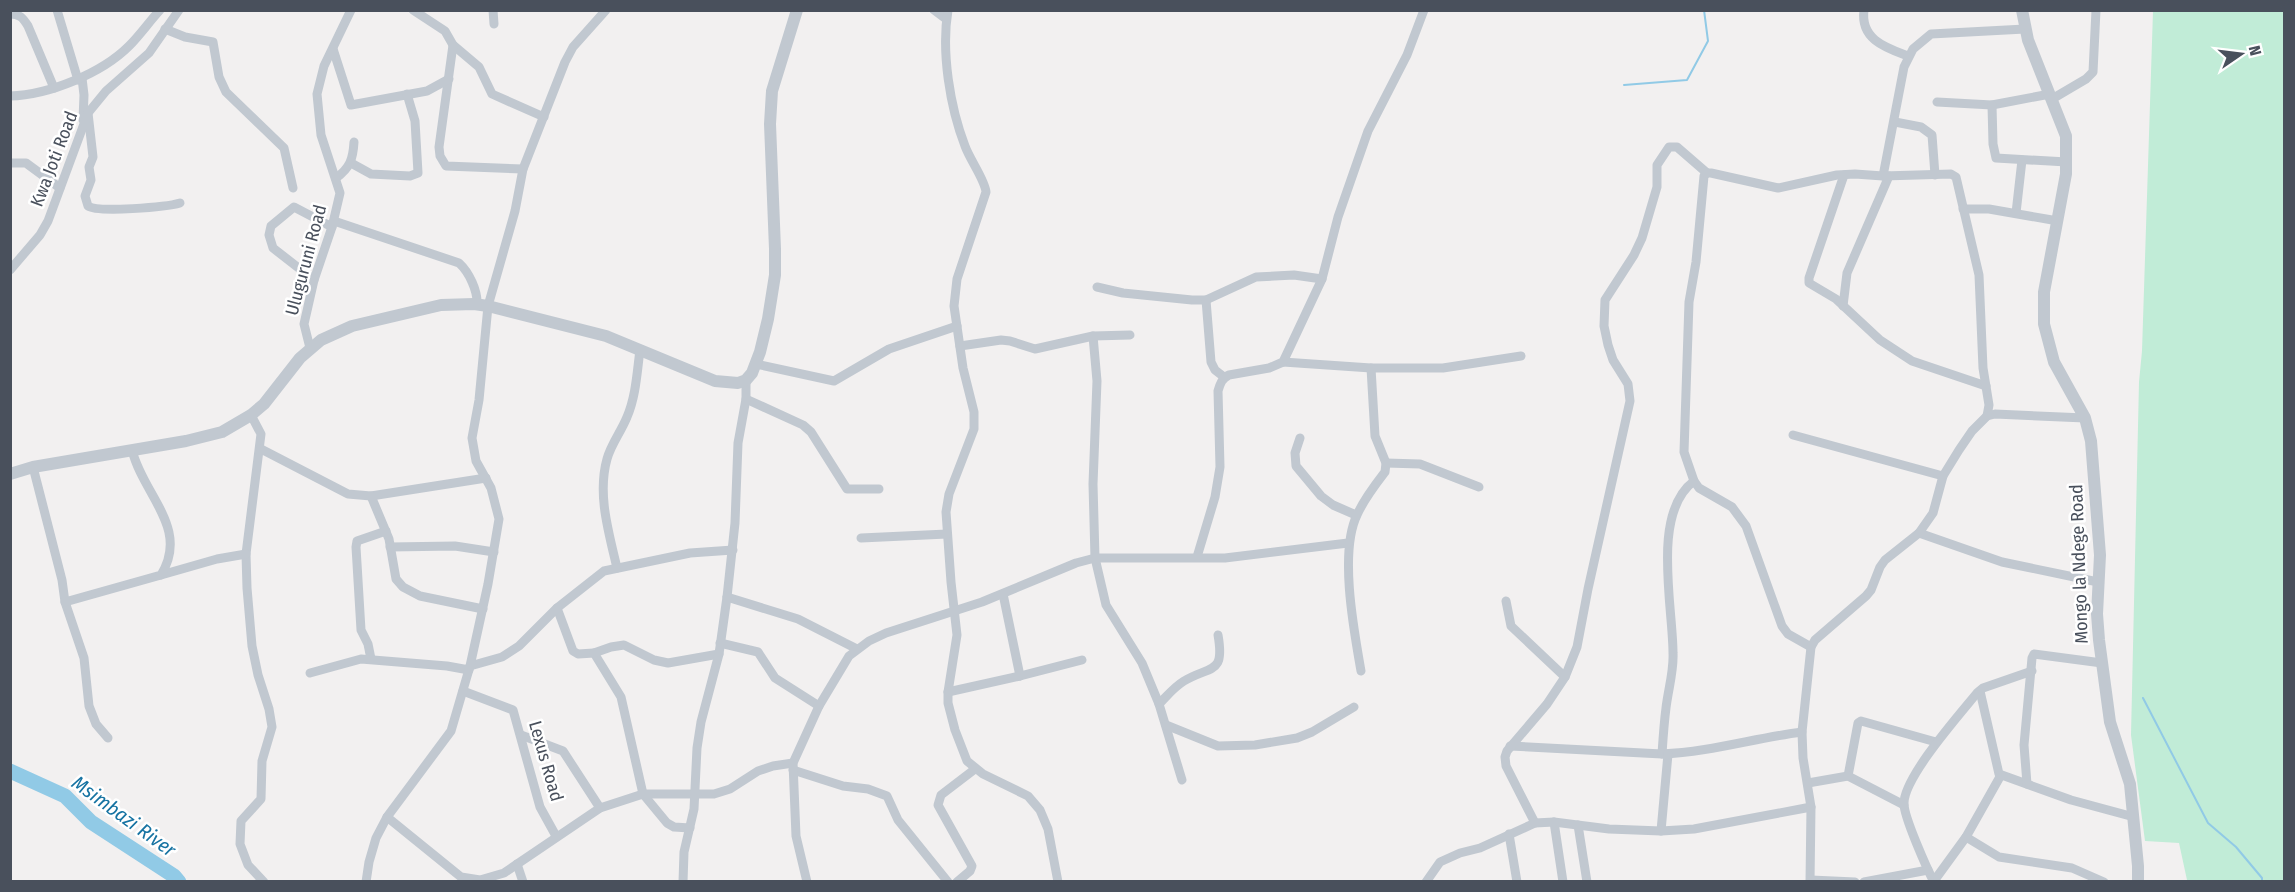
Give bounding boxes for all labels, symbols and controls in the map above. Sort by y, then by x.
north arrow [2211,24,2271,84]
text: N [2245,44,2265,57]
street label: Kwa Joti Road [26,108,82,210]
street label: Uluguruni Road [281,202,331,318]
street label: Mongo la Ndege Road [2065,484,2093,644]
street label: Lexus Road [524,718,568,804]
water label: Msimbazi River [67,770,181,862]

